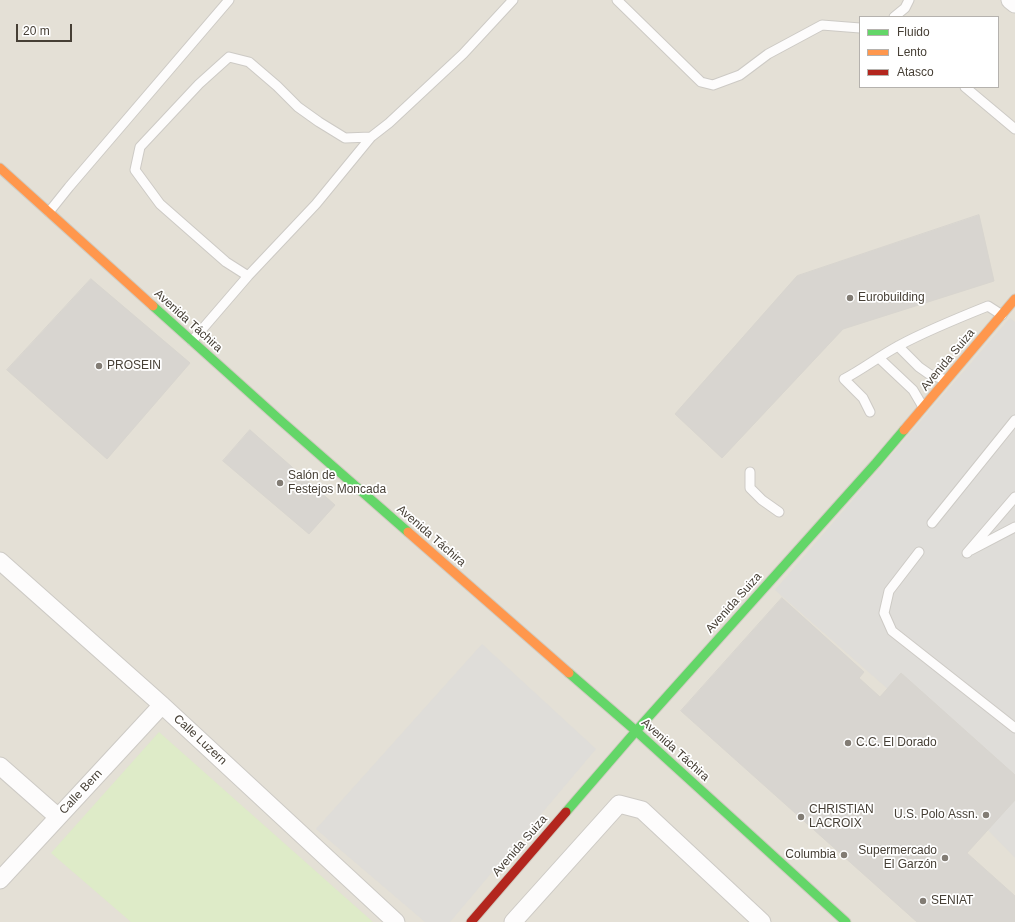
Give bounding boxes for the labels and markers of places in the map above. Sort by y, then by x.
place label: Eurobuilding [858,291,925,305]
marker: Eurobuilding [845,293,855,303]
place label: PROSEIN [107,359,161,373]
marker: PROSEIN [94,361,104,371]
place label: Salón de Festejos Moncada [288,469,386,497]
marker: Salón de Festejos Moncada [275,478,285,488]
place label: C.C. El Dorado [856,736,937,750]
marker: C.C. El Dorado [843,738,853,748]
place label: CHRISTIAN LACROIX [809,803,874,831]
place label: U.S. Polo Assn. [894,808,978,822]
marker: U.S. Polo Assn. [981,810,991,820]
marker: CHRISTIAN LACROIX [796,812,806,822]
place label: Supermercado El Garzón [858,844,937,872]
place label: Columbia [785,848,836,862]
marker: Columbia [839,850,849,860]
marker: Supermercado El Garzón [940,853,950,863]
place label: SENIAT [931,894,973,908]
marker: SENIAT [918,896,928,906]

